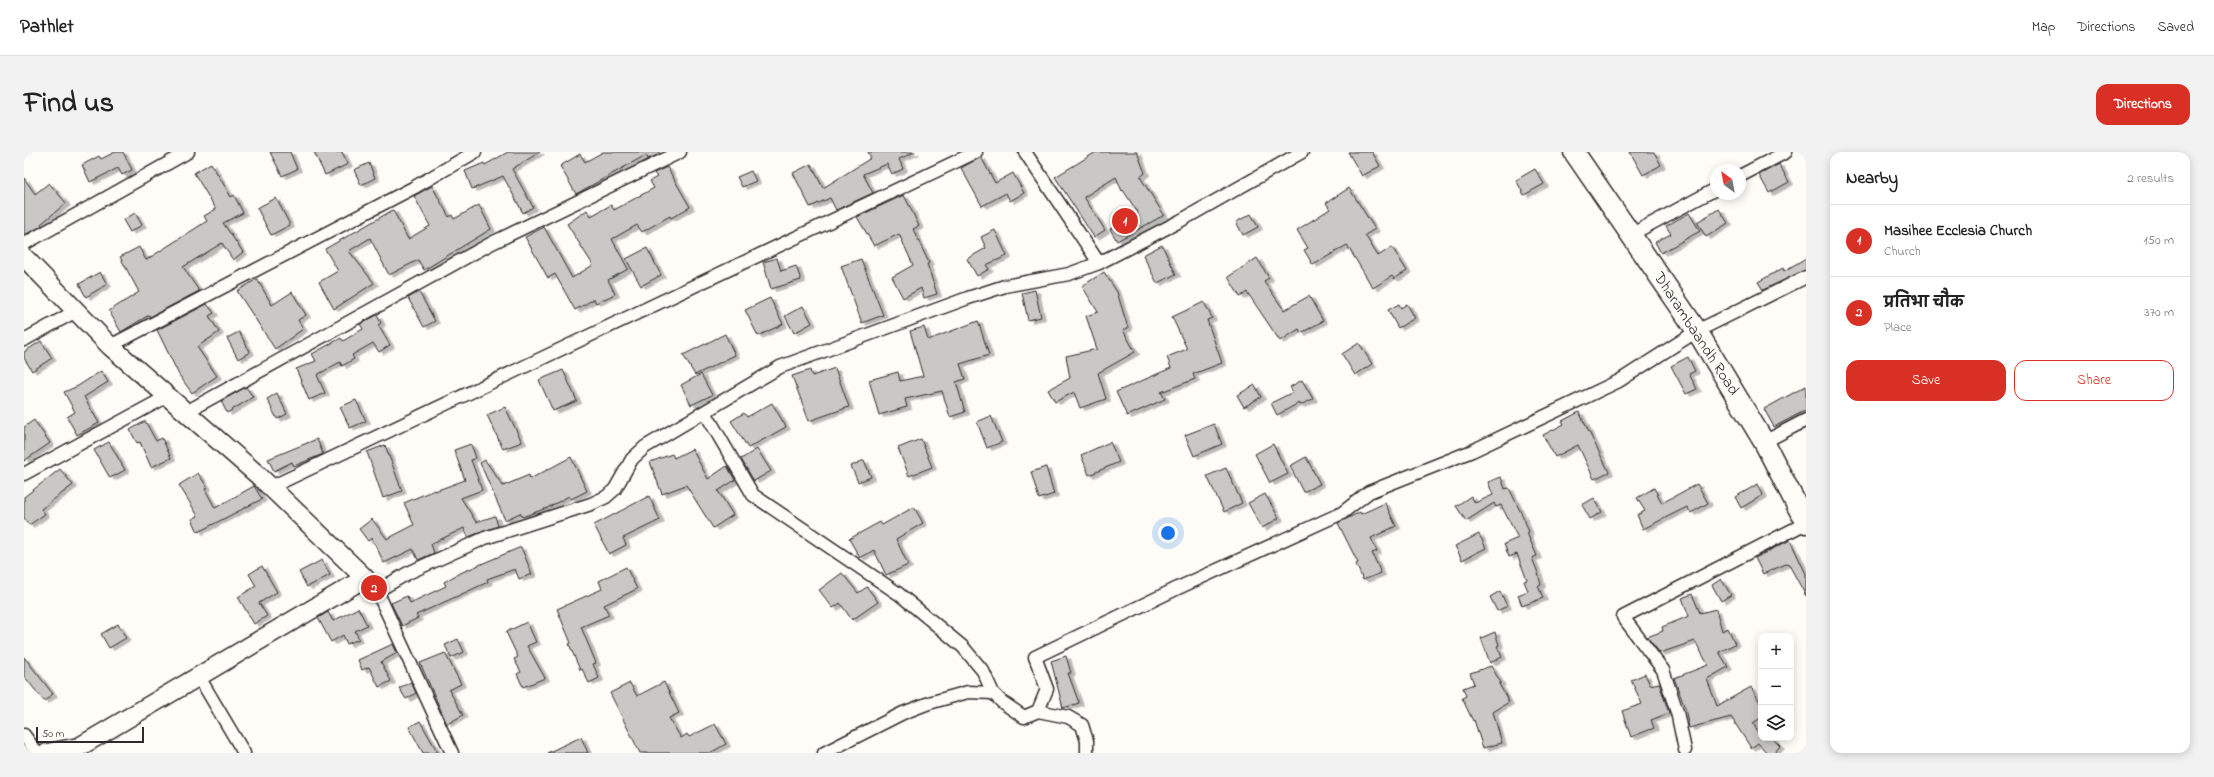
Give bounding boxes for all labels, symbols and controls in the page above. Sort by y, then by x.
text: Pathlet [20,14,74,41]
text: Map [2032,17,2055,38]
text: Directions [2077,17,2135,38]
text: Saved [2157,17,2194,38]
text: Find us [24,84,114,125]
button: Directions [2096,84,2190,125]
north arrow [1710,164,1746,200]
text: Nearby [1846,166,1898,191]
text: 2 results [2127,169,2174,188]
pin: 1 [1112,206,1138,236]
text: Masihee Ecclesia Church [1884,220,2032,242]
text: 1 [1857,231,1861,250]
text: 150 m [2143,231,2174,250]
text: Church [1884,242,1921,261]
street label: Dharambaandh Road [1646,267,1745,401]
text: प्रतिभा चौक [1884,292,1964,314]
text: 2 [1856,303,1862,322]
text: 370 m [2144,303,2174,322]
text: Place [1884,318,1912,337]
button: Save [1846,360,2006,401]
button: Share [2014,360,2174,401]
your location [1158,523,1178,543]
pin: 2 [361,573,387,603]
map controls [1758,633,1794,741]
button: + [1758,633,1794,669]
button: − [1758,669,1794,705]
button: layers [1758,705,1794,741]
scale bar [36,725,144,744]
text: 50 m [42,726,64,742]

